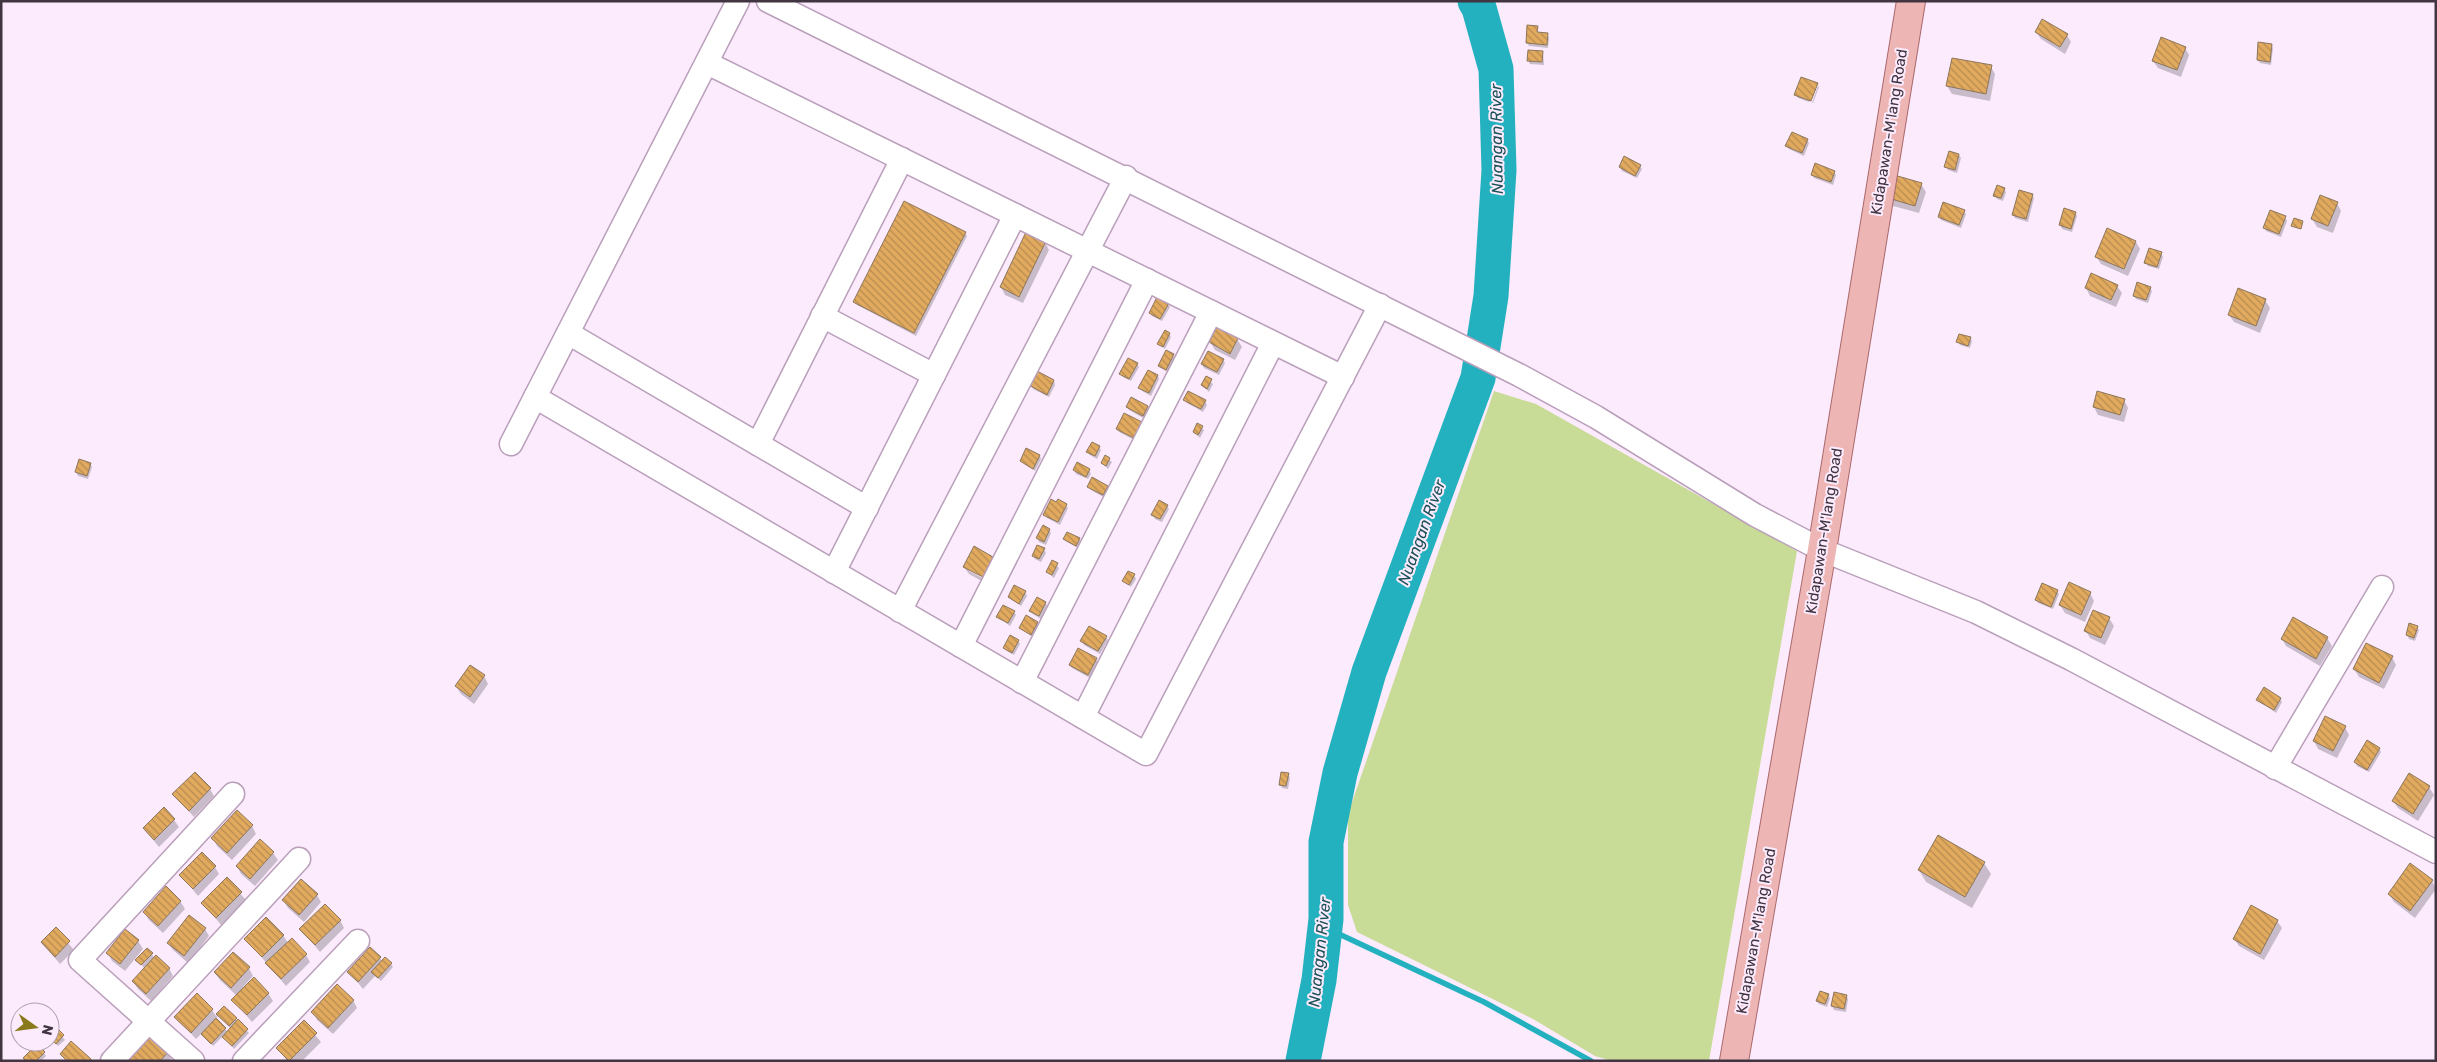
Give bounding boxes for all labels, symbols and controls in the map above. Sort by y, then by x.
street label: Kidapawan-M'lang Road [1867,48,1911,216]
water label: Nuangan River [1486,83,1507,194]
street label: Kidapawan-M'lang Road [1802,447,1846,615]
water label: Nuangan River [1394,476,1450,587]
street label: Kidapawan-M'lang Road [1733,847,1779,1015]
water label: Nuangan River [1304,895,1335,1008]
north arrow [10,1002,60,1052]
text: N [38,1023,57,1037]

